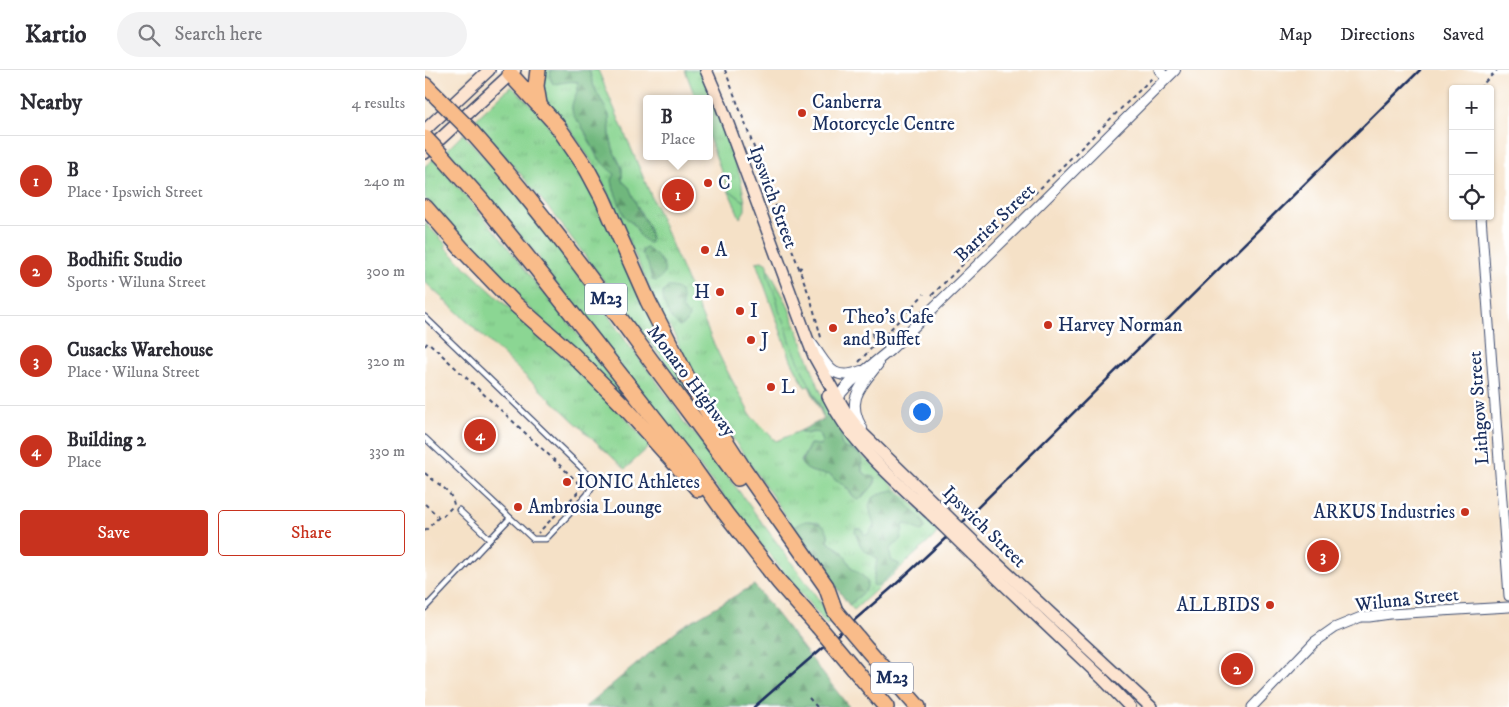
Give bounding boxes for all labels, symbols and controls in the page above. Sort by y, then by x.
search box [117,12,467,57]
text: Kartio [25,20,87,50]
icon: search [135,21,163,49]
text: Search here [175,23,262,46]
text: Map [1279,24,1312,46]
text: Directions [1340,24,1415,46]
text: Saved [1443,24,1484,46]
map controls [1449,85,1494,220]
button: + [1449,85,1494,130]
text: Nearby [20,90,82,116]
place label: Canberra Motorcycle Centre [812,91,955,136]
text: 4 results [352,93,405,113]
popup [643,95,713,160]
text: B [661,106,673,129]
marker: Canberra Motorcycle Centre [796,107,808,119]
text: Place [661,129,695,149]
button: − [1449,130,1494,175]
street label: Ipswich Street [744,142,802,252]
text: B [67,159,79,182]
text: 1 [33,171,39,191]
text: 240 m [364,171,405,191]
place label: C [718,172,731,195]
button: locate [1449,175,1494,220]
pin: 1 [662,176,694,214]
marker: C [702,177,714,189]
street label: Barrier Street [950,179,1040,267]
text: Place · Ipswich Street [67,182,203,202]
place label: A [715,239,728,262]
marker: A [699,244,711,256]
text: Bodhifit Studio [67,249,182,272]
text: 2 [32,261,40,281]
text: 300 m [366,261,405,281]
text: Sports · Wiluna Street [67,272,206,292]
place label: H [694,281,710,304]
road number: M23 [585,283,627,314]
marker: H [714,286,726,298]
place label: I [750,300,758,323]
marker: I [734,305,746,317]
place label: Theo's Cafe and Buffet [843,306,934,351]
place label: Harvey Norman [1058,314,1182,337]
marker: Harvey Norman [1042,319,1054,331]
street label: Monaro Highway [642,321,741,442]
marker: Theo's Cafe and Buffet [827,322,839,334]
place label: J [759,329,769,352]
marker: J [745,334,757,346]
text: Cusacks Warehouse [67,339,213,362]
street label: Lithgow Street [1464,350,1494,466]
text: 3 [33,351,39,371]
text: 320 m [367,351,405,371]
text: Place · Wiluna Street [67,362,200,382]
place label: L [781,376,795,399]
marker: L [765,381,777,393]
your location [909,399,935,425]
pin: 4 [464,416,496,454]
text: Building 2 [67,429,146,452]
text: 4 [31,441,41,461]
text: 330 m [369,441,405,461]
text: Place [67,452,101,472]
place label: IONIC Athletes [577,471,700,494]
marker: IONIC Athletes [561,476,573,488]
street label: Ipswich Street [937,481,1031,573]
place label: Ambrosia Lounge [528,496,662,519]
marker: Ambrosia Lounge [512,501,524,513]
place label: ARKUS Industries [1313,501,1455,524]
marker: ARKUS Industries [1459,506,1471,518]
button: Save [20,510,208,556]
button: Share [218,510,405,556]
pin: 3 [1307,537,1339,575]
street label: Wiluna Street [1353,583,1460,617]
place label: ALLBIDS [1177,594,1260,617]
marker: ALLBIDS [1264,599,1276,611]
pin: 2 [1221,650,1253,688]
road number: M23 [871,662,913,694]

